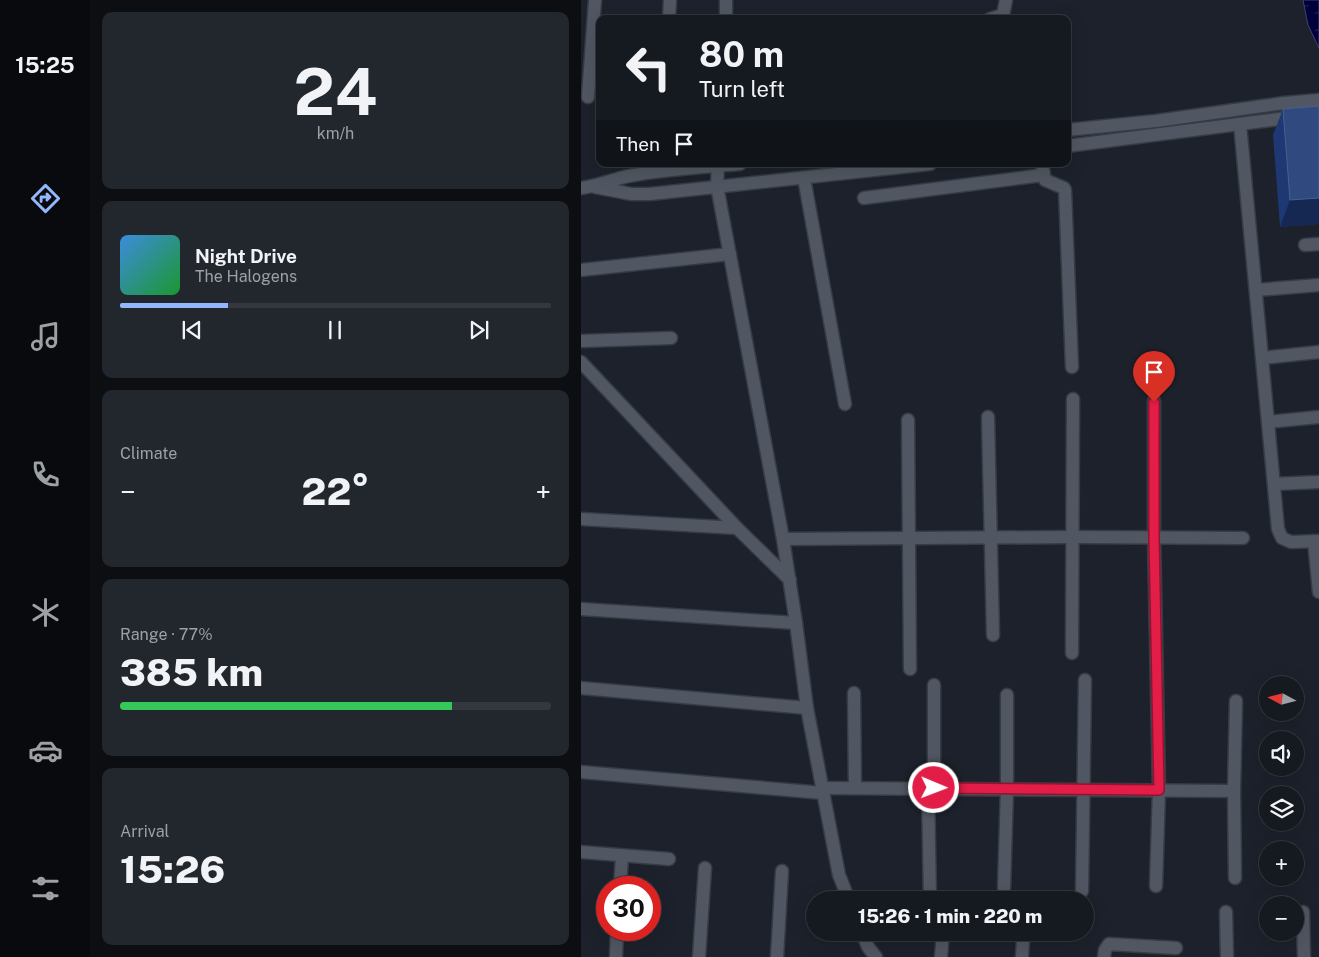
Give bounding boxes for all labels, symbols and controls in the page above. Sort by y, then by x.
text: 80 m [699,34,784,75]
icon: left [616,35,681,100]
text: 15:25 [15,52,75,78]
text: 24 [294,53,377,130]
text: Turn left [699,76,785,102]
text: km/h [317,124,354,143]
icon: arrive [670,130,698,158]
text: Then [616,133,660,155]
icon: directions [28,181,63,216]
text: Night Drive [195,245,297,267]
text: The Halogens [195,267,297,286]
icon: previous [178,316,206,344]
icon: pause [321,316,349,344]
icon: next [465,316,493,344]
icon: music [28,319,63,354]
pin [1133,351,1175,402]
icon: arrive [1140,358,1168,386]
text: Climate [120,444,177,463]
icon: phone [28,457,63,492]
text: 22° [302,469,369,514]
text: − [120,475,136,508]
text: + [535,475,551,508]
icon: climate [28,595,63,630]
text: Range · 77% [120,625,213,644]
text: 385 km [120,650,263,695]
north arrow [1259,676,1303,721]
map controls [1259,676,1304,941]
button: sound [1259,731,1304,776]
icon: car [28,733,63,768]
position arrow [907,761,959,813]
button: layers [1259,786,1304,831]
text: Arrival [120,822,169,841]
button: + [1259,841,1304,886]
text: 15:26 [120,847,225,892]
icon: filters [28,871,63,906]
speed limit sign: 30 [596,876,661,941]
button: − [1259,896,1304,941]
text: 15:26 · 1 min · 220 m [858,905,1042,927]

